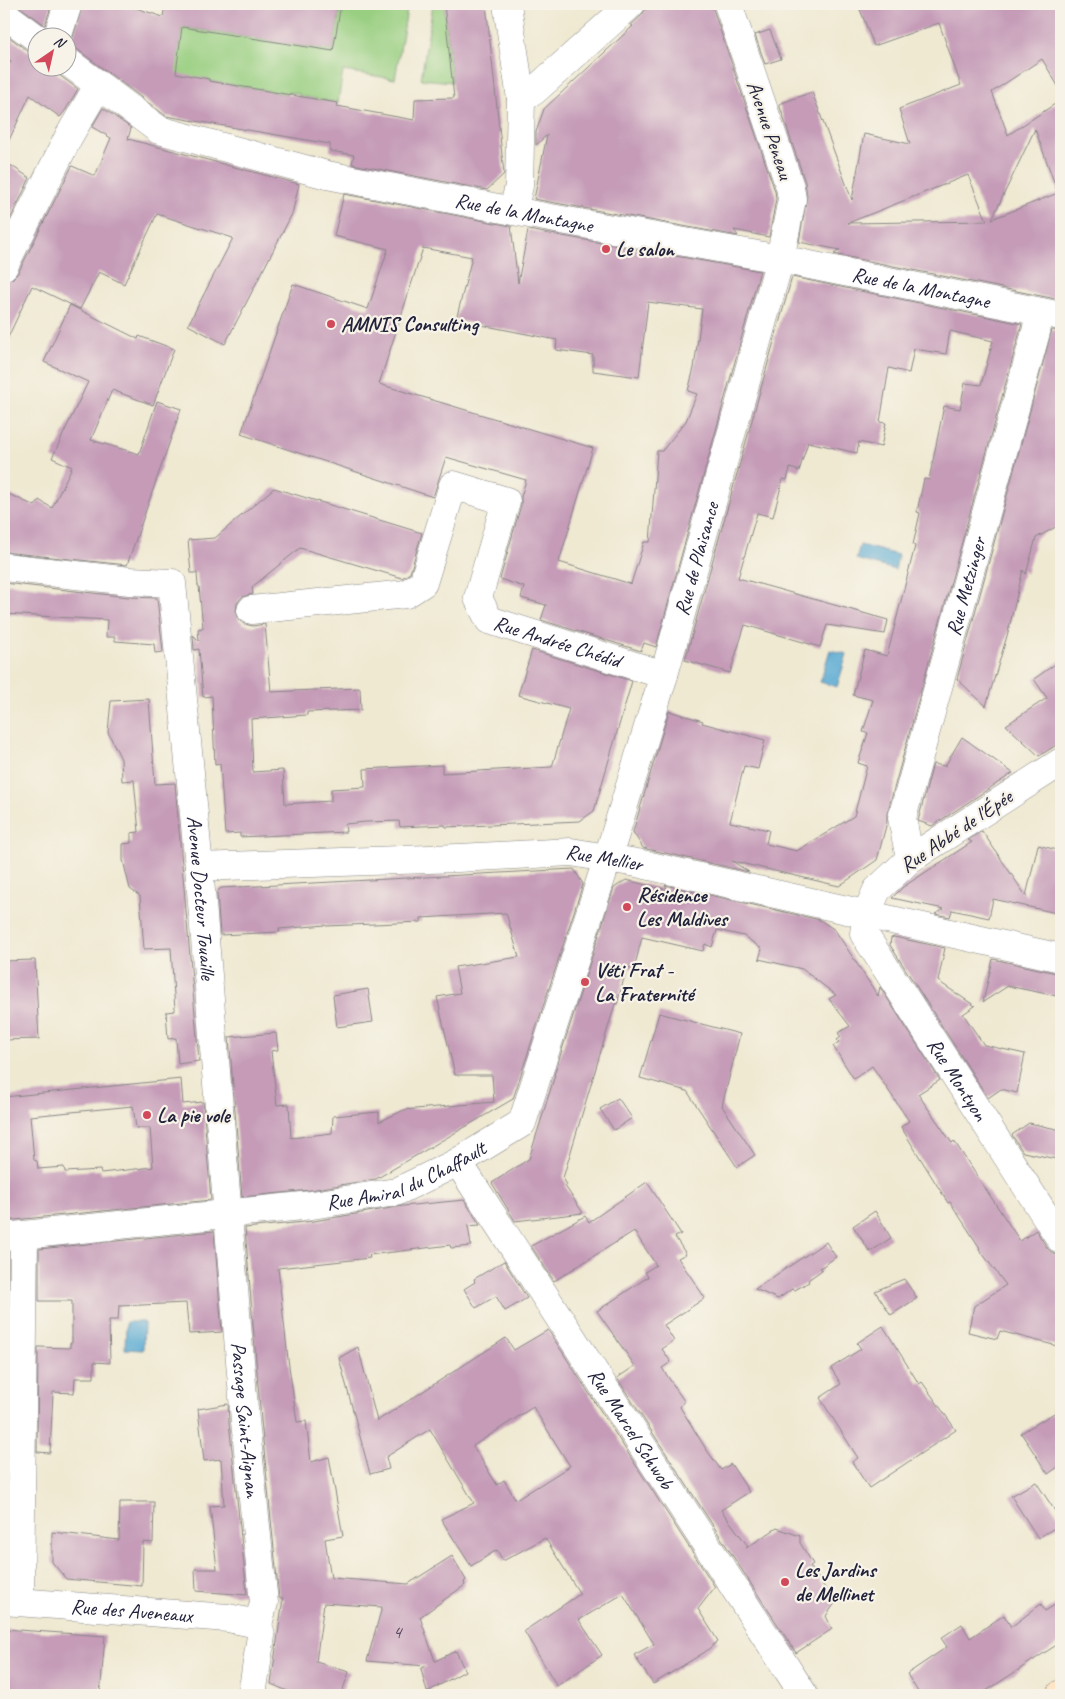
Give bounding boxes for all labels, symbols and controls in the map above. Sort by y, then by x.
north arrow [28,28,78,78]
text: N [51,32,69,52]
street label: Avenue Peneau [741,77,799,184]
street label: Rue de la Montagne [453,187,597,239]
place label: Le salon [616,236,675,262]
marker: Le salon [600,243,612,255]
street label: Rue de la Montagne [850,261,994,315]
place label: AMNIS Consulting [341,311,480,337]
marker: AMNIS Consulting [325,318,337,330]
street label: Rue de Plaisance [668,497,725,618]
street label: Rue Metzinger [940,533,992,639]
street label: Rue Andrée Chédid [491,609,628,675]
street label: Rue Abbé de l'Épée [895,783,1019,878]
street label: Avenue Docteur Touaille [181,815,221,982]
street label: Rue Mellier [564,838,647,877]
place label: Résidence Les Maldives [637,882,730,932]
marker: Résidence Les Maldives [621,901,633,913]
place label: Véti Frat - La Fraternité [595,957,697,1007]
marker: Véti Frat - La Fraternité [579,976,591,988]
street label: Rue Montyon [921,1033,994,1126]
place label: La pie vole [157,1102,232,1128]
marker: La pie vole [141,1109,153,1121]
street label: Rue Amiral du Chaffault [325,1134,492,1216]
street label: Passage Saint-Aignan [226,1341,266,1500]
street label: Rue Marcel Schwob [582,1363,681,1496]
place label: Les Jardins de Mellinet [795,1557,878,1607]
marker: Les Jardins de Mellinet [779,1576,791,1588]
street label: Rue des Aveneaux [70,1593,195,1628]
house number: 4 [393,1620,404,1644]

